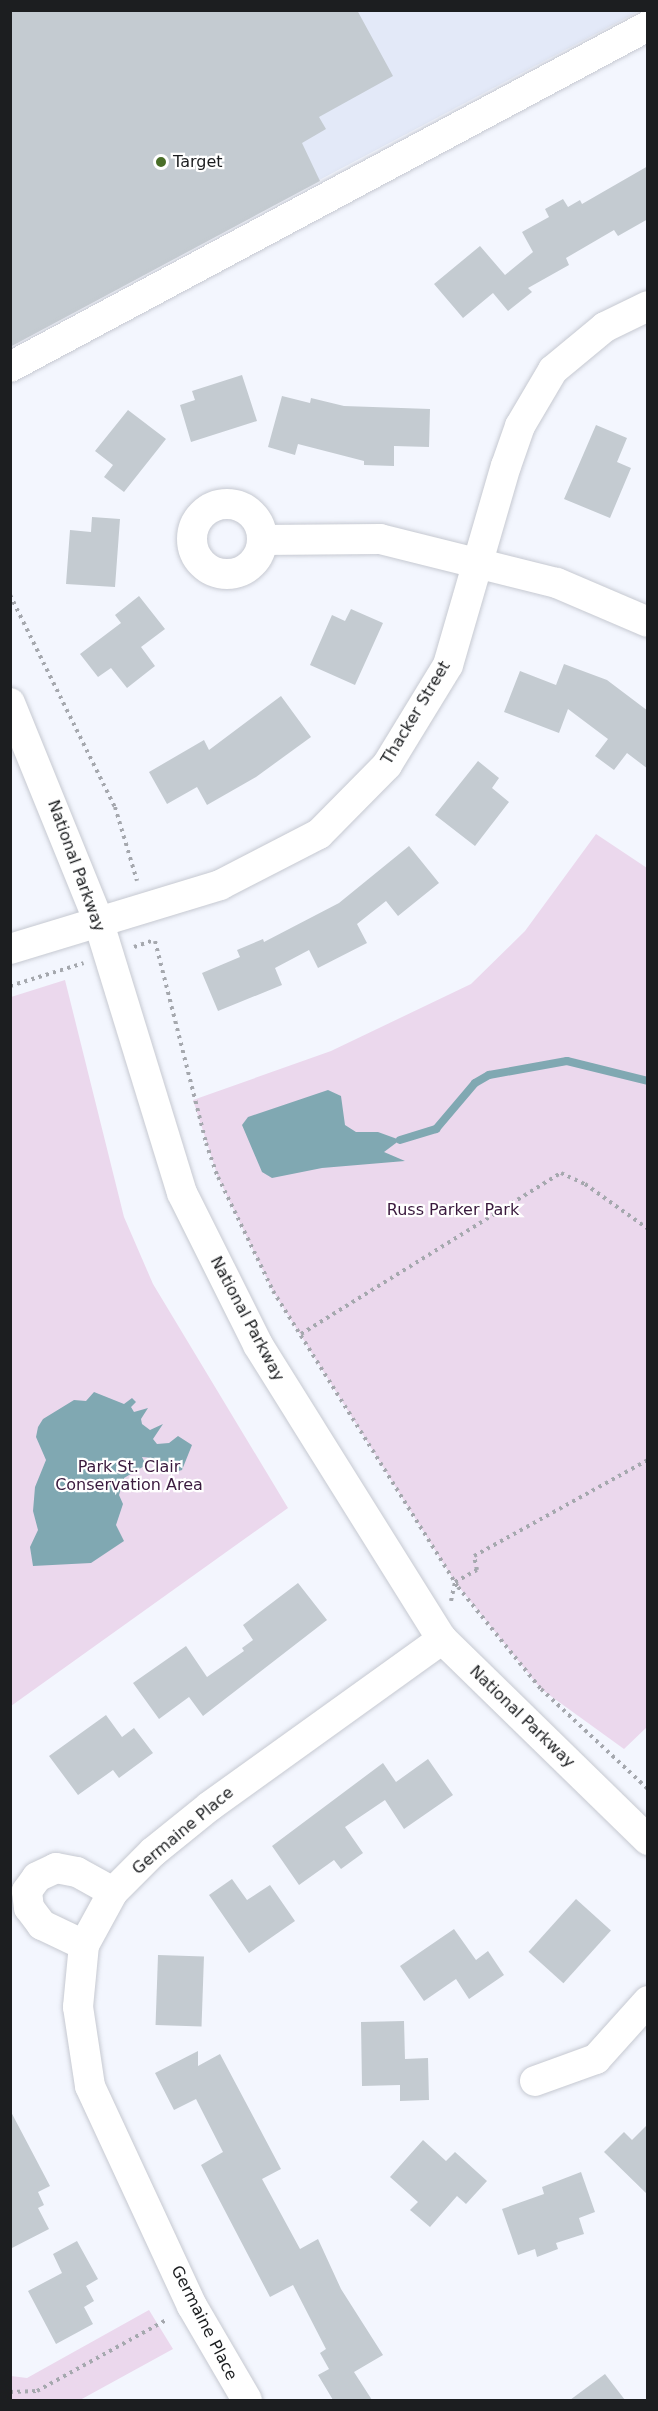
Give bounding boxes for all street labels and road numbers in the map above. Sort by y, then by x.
street label: Thacker Street [378,658,454,768]
street label: National Parkway [43,798,109,934]
street label: National Parkway [206,1253,288,1385]
street label: National Parkway [465,1662,579,1772]
street label: Germaine Place [129,1783,237,1879]
street label: Germaine Place [167,2263,241,2383]

